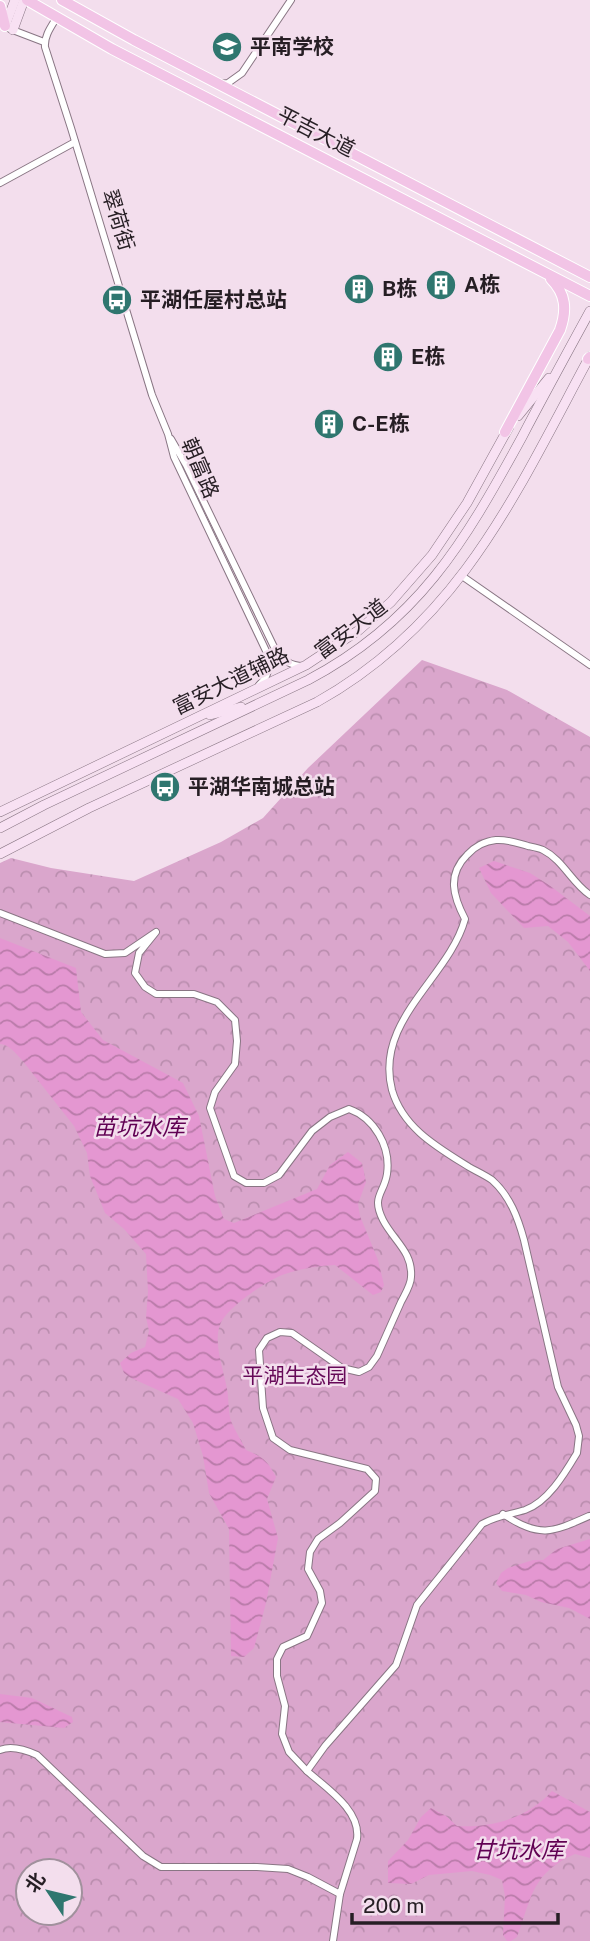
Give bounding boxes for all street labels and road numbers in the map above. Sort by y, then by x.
street label: 平吉大道 [273,101,359,162]
street label: 翠荷街 [97,186,140,254]
street label: 朝富路 [177,434,224,502]
street label: 富安大道 [310,593,392,664]
street label: 富安大道辅路 [169,642,293,719]

